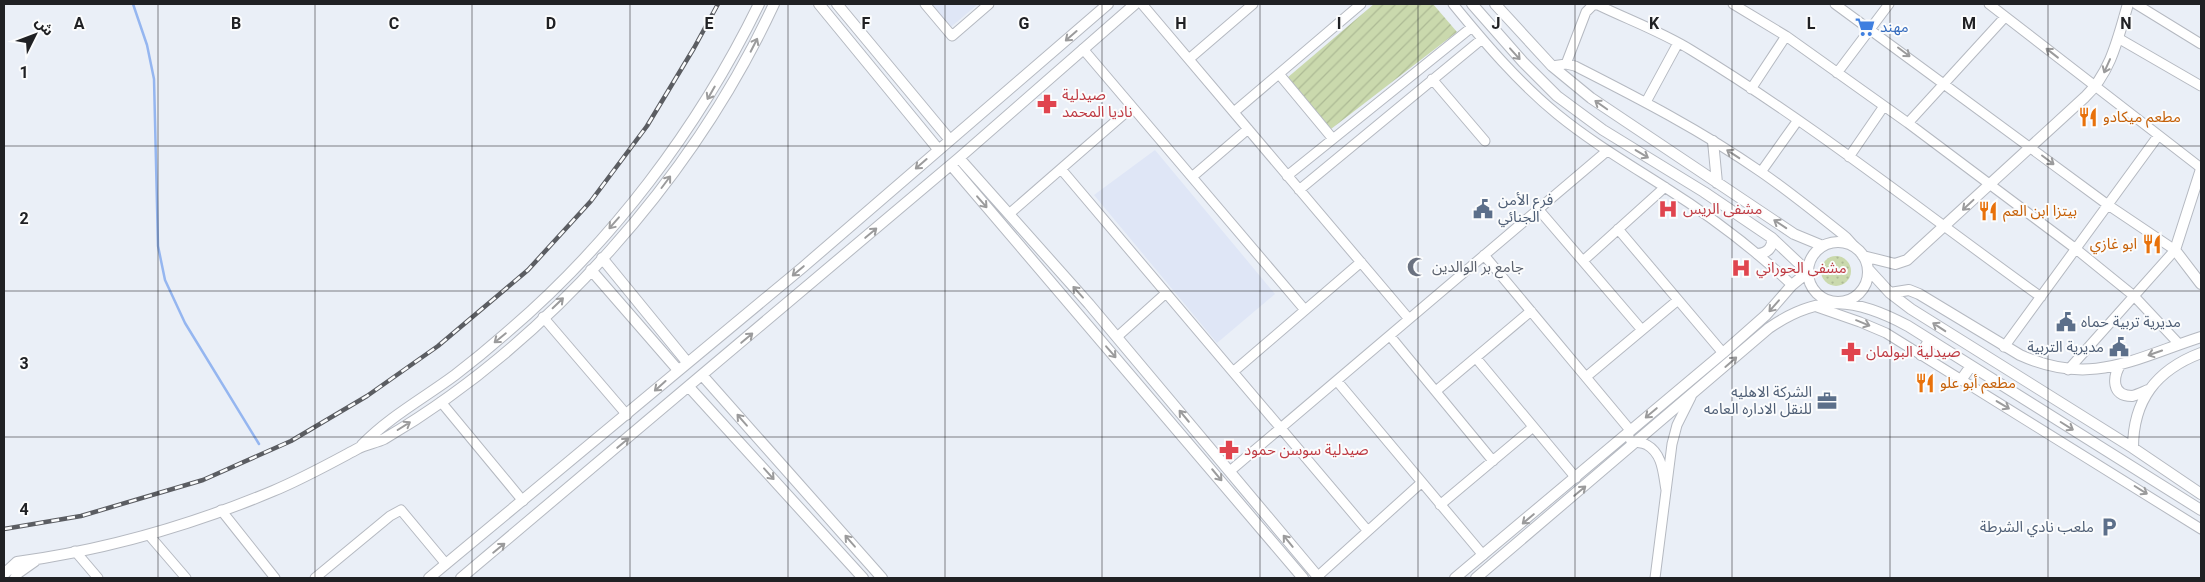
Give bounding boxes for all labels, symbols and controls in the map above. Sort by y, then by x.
north arrow [10,10,60,60]
text: ش [32,14,57,39]
text: A [74,14,85,33]
text: B [231,14,241,33]
text: C [389,14,399,33]
text: D [546,14,556,33]
text: E [705,14,714,33]
text: F [862,14,871,33]
text: G [1019,14,1030,33]
text: H [1175,14,1187,33]
text: I [1337,14,1341,33]
text: J [1492,14,1500,33]
text: K [1649,14,1660,33]
text: L [1807,14,1816,33]
text: M [1962,14,1976,33]
text: N [2120,14,2132,33]
supermarket icon: مهند [1854,16,1876,38]
place label: مهند [1880,18,1909,36]
one-way arrow [1064,30,1077,41]
one-way arrow [749,38,759,53]
one-way arrow [1509,47,1521,60]
one-way arrow [1897,47,1910,58]
one-way arrow [2046,48,2059,59]
one-way arrow [2102,58,2112,73]
text: 1 [19,63,29,82]
one-way arrow [706,85,716,100]
place label: صيدلية ناديا المحمد [1062,86,1132,121]
pharmacy icon: صيدلية ناديا المحمد [1036,93,1058,115]
one-way arrow [1594,100,1608,110]
restaurant icon: مطعم ميكادو [2077,106,2099,128]
place label: مطعم ميكادو [2103,108,2181,128]
one-way arrow [1635,149,1649,159]
one-way arrow [1726,149,1740,159]
one-way arrow [2041,155,2055,165]
one-way arrow [915,159,928,170]
one-way arrow [661,175,671,189]
place label: فرع الأمن الجنائي [1498,191,1553,228]
one-way arrow [977,195,988,208]
public building icon: فرع الأمن الجنائي [1472,198,1494,220]
hospital icon: مشفى الريس [1657,198,1679,220]
one-way arrow [1961,199,1974,211]
place label: مشفى الريس [1683,200,1762,218]
restaurant icon: بيتزا ابن العم [1977,200,1999,222]
place label: بيتزا ابن العم [2003,202,2077,222]
text: 2 [19,209,29,228]
one-way arrow [609,216,620,229]
one-way arrow [1773,219,1787,229]
one-way arrow [864,227,877,239]
restaurant icon: ابو غازي [2141,233,2163,255]
place label: ابو غازي [2090,235,2137,255]
mosque icon: جامع بر الوالدين [1406,256,1428,278]
hospital icon: مشفى الحوراني [1730,257,1752,279]
place label: جامع بر الوالدين [1432,258,1524,279]
place label: مشفى الحوراني [1756,259,1847,279]
one-way arrow [792,265,805,277]
one-way arrow [1073,286,1084,299]
one-way arrow [552,297,564,309]
one-way arrow [1768,300,1780,313]
public building icon: مديرية تربية حماه [2055,311,2077,333]
place label: مديرية تربية حماه [2081,313,2181,331]
one-way arrow [1855,319,1870,328]
one-way arrow [1932,322,1946,332]
one-way arrow [494,333,507,344]
one-way arrow [740,333,753,344]
public building icon: مديرية التربية [2108,336,2130,358]
place label: مديرية التربية [2027,338,2104,356]
pharmacy icon: صيدلية البولمان [1840,341,1862,363]
place label: صيدلية البولمان [1866,343,1961,361]
one-way arrow [1106,345,1117,358]
one-way arrow [2148,349,2163,358]
text: 3 [19,354,29,373]
one-way arrow [1724,356,1737,368]
restaurant icon: مطعم أبو علو [1914,372,1936,394]
place label: مطعم أبو علو [1940,374,2016,394]
one-way arrow [653,380,666,392]
place label: الشركة الاهليه للنقل الاداره العامه [1704,383,1812,418]
office icon: الشركة الاهليه للنقل الاداره العامه [1816,390,1838,412]
one-way arrow [1995,400,2009,410]
one-way arrow [1645,407,1658,418]
one-way arrow [1178,409,1189,422]
one-way arrow [736,414,747,427]
one-way arrow [397,421,411,431]
one-way arrow [2059,421,2073,431]
one-way arrow [616,438,629,449]
pharmacy icon: صيدلية سوسن حمود [1218,439,1240,461]
place label: صيدلية سوسن حمود [1244,441,1369,459]
one-way arrow [763,468,775,481]
one-way arrow [1211,469,1222,482]
one-way arrow [1574,485,1587,496]
one-way arrow [2134,485,2148,496]
text: 4 [19,500,29,519]
one-way arrow [1521,513,1534,524]
parking icon: ملعب نادي الشرطة [2098,516,2120,538]
place label: ملعب نادي الشرطة [1980,518,2094,538]
one-way arrow [1282,534,1293,547]
one-way arrow [844,535,855,548]
one-way arrow [492,542,505,553]

